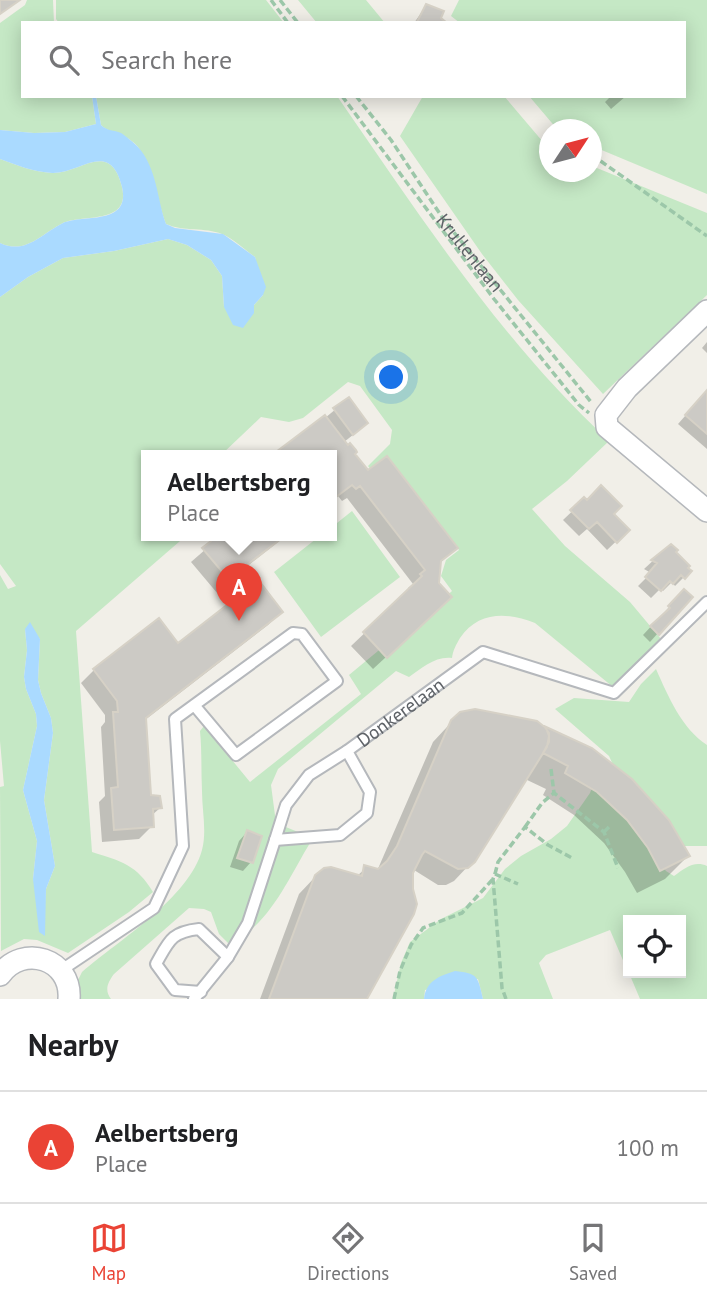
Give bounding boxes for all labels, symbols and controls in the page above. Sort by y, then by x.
search box [21,21,686,98]
icon: search [45,41,83,79]
text: Search here [101,43,232,76]
north arrow [539,119,602,182]
street label: Krullenlaan [431,208,509,297]
your location [374,360,408,394]
popup [141,450,337,541]
text: Aelbertsberg [167,465,311,498]
text: Place [167,498,220,527]
pin: A [216,563,262,621]
street label: Donkerelaan [352,672,449,752]
map controls [623,915,686,978]
button: locate [623,915,686,978]
text: Nearby [28,1025,118,1064]
text: Aelbertsberg [95,1116,238,1149]
text: A [44,1133,58,1162]
text: 100 m [617,1133,679,1162]
text: Place [95,1149,148,1178]
tab: Map [90,1219,128,1285]
tab: Directions [307,1219,389,1285]
tab: Saved [569,1219,617,1285]

